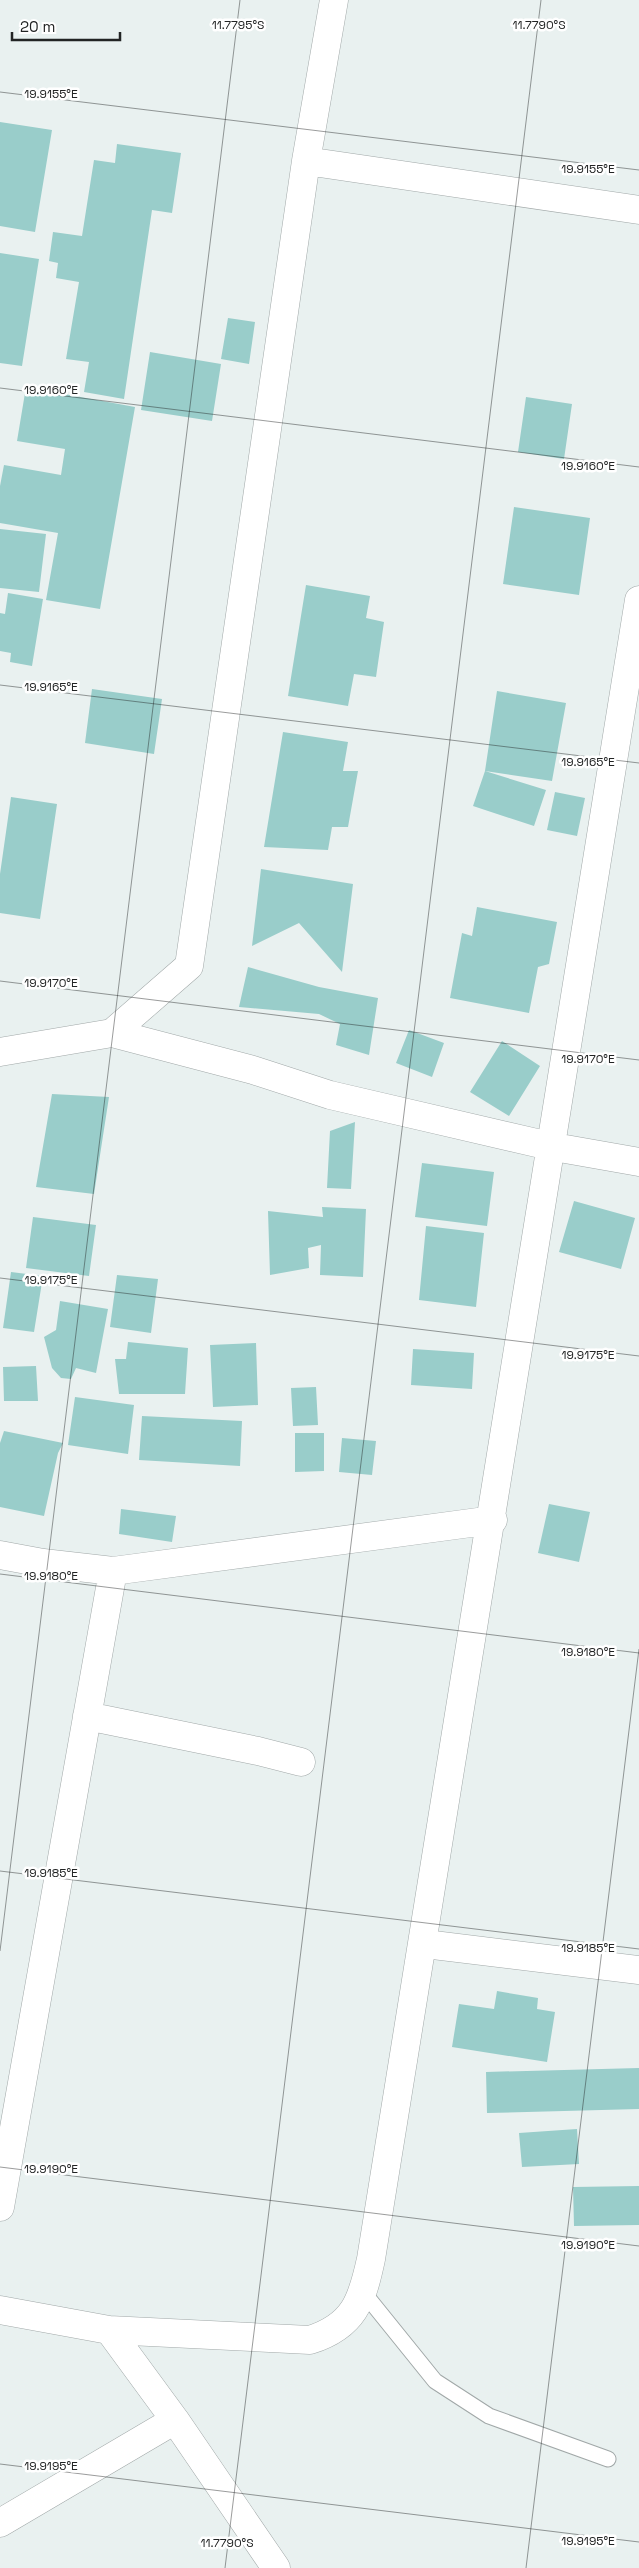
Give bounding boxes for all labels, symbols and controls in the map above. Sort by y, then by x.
scale bar [12,10,120,42]
text: 20 m [20,17,55,36]
text: 11.7795°S [212,17,264,33]
text: 11.7790°S [512,17,566,33]
text: 19.9155°E [24,86,78,102]
text: 19.9155°E [561,161,615,177]
text: 19.9160°E [24,382,78,398]
text: 19.9160°E [561,458,615,474]
text: 19.9165°E [24,679,78,695]
text: 19.9165°E [561,754,615,770]
text: 19.9170°E [24,975,78,991]
text: 19.9170°E [561,1051,615,1067]
text: 19.9175°E [25,1272,78,1288]
text: 19.9175°E [562,1347,615,1363]
text: 19.9180°E [24,1568,78,1584]
text: 19.9180°E [561,1644,615,1660]
text: 19.9185°E [24,1865,78,1881]
text: 19.9185°E [561,1940,615,1956]
text: 19.9190°E [24,2161,78,2177]
text: 19.9190°E [561,2237,615,2253]
text: 19.9195°E [24,2458,78,2474]
text: 19.9195°E [561,2533,615,2549]
text: 11.7790°S [200,2535,254,2551]

